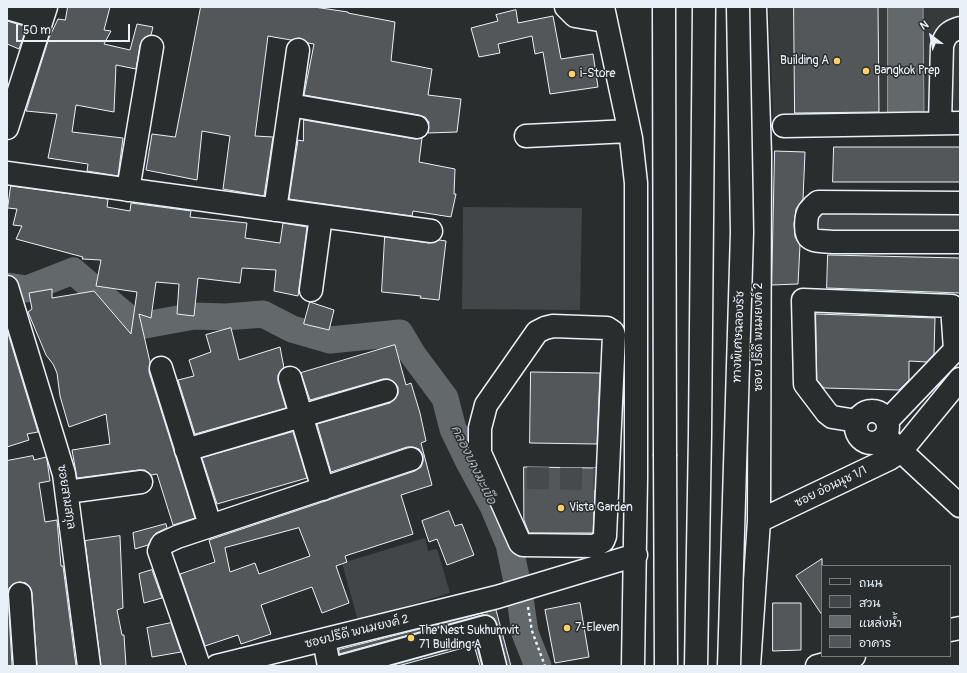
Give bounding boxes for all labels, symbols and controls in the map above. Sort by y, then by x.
scale bar [18,16,132,42]
north arrow [911,16,951,56]
text: N [918,18,931,33]
text: 50 m [23,23,51,38]
place label: Building A [780,54,829,68]
marker: Building A [832,56,842,66]
place label: Bangkok Prep [874,64,940,78]
marker: Bangkok Prep [861,66,871,76]
place label: i-Store [580,67,615,81]
marker: i-Store [567,69,577,79]
street label: ซอย ปรีดี พนมยงค์ 2 [752,283,766,391]
street label: ทางพิเศษฉลองรัช [730,291,748,383]
water label: คลองบางมะเขือ [447,423,499,507]
street label: ซอย อ่อนนุช 1/1 [793,463,869,511]
street label: ซอยสามสกุล [54,464,78,530]
place label: Vista Garden [569,501,633,515]
marker: Vista Garden [556,503,566,513]
legend [821,565,951,657]
text: ถนน [859,576,883,591]
text: สวน [859,596,880,611]
street label: ซอยปรีดี พนมยงค์ 2 [304,612,410,652]
text: แหล่งน้ำ [859,616,902,631]
place label: 7-Eleven [575,621,619,635]
marker: 7-Eleven [562,623,572,633]
place label: The Nest Sukhumvit 71 Building A [419,624,519,652]
marker: The Nest Sukhumvit 71 Building A [406,633,416,643]
text: อาคาร [859,636,891,651]

